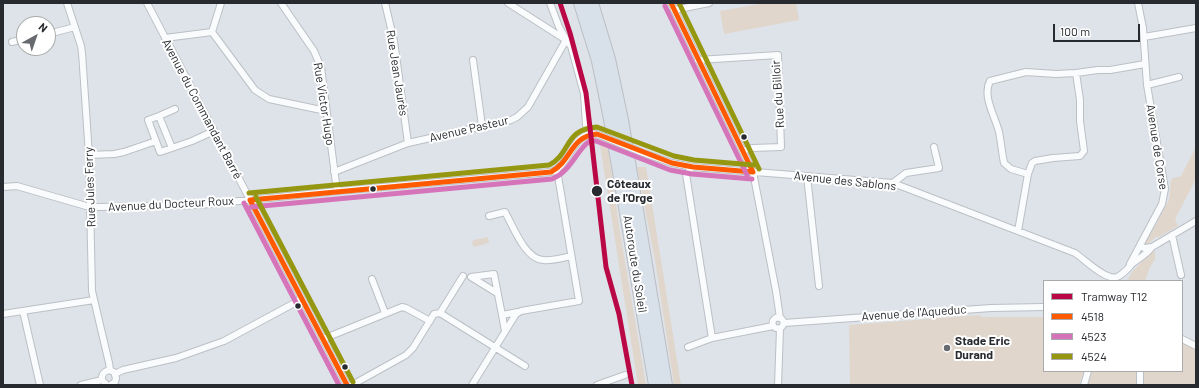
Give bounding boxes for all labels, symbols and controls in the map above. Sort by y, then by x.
north arrow [16,16,56,56]
scale bar [1055,16,1142,42]
text: N [36,20,50,35]
text: 100 m [1060,24,1090,38]
street label: Rue Jean Jaurès [383,29,411,117]
street label: Avenue du Commandant Barré [159,36,245,182]
street label: Rue du Billoir [768,60,788,128]
street label: Rue Victor Hugo [310,62,338,146]
street label: Avenue de Corse [1143,103,1171,191]
street label: Avenue Pasteur [428,113,510,145]
unlabelled marker [739,132,749,142]
street label: Rue Jules Ferry [81,147,99,227]
street label: Avenue des Sablons [793,168,897,194]
place label: Côteaux de l'Orge [607,177,653,205]
unlabelled marker [368,184,378,194]
marker: Côteaux de l'Orge [590,184,604,198]
street label: Avenue du Docteur Roux [108,194,234,214]
street label: Autoroute du Soleil [620,214,650,314]
legend [1043,280,1183,372]
text: Tramway T12 [1081,289,1147,303]
unlabelled marker [293,301,303,311]
street label: Avenue de l'Aqueduc [861,302,967,324]
text: 4518 [1081,309,1104,323]
text: 4523 [1081,329,1106,343]
place label: Stade Eric Durand [955,334,1010,362]
marker: Stade Eric Durand [942,343,952,353]
text: 4524 [1081,349,1107,363]
unlabelled marker [340,362,350,372]

